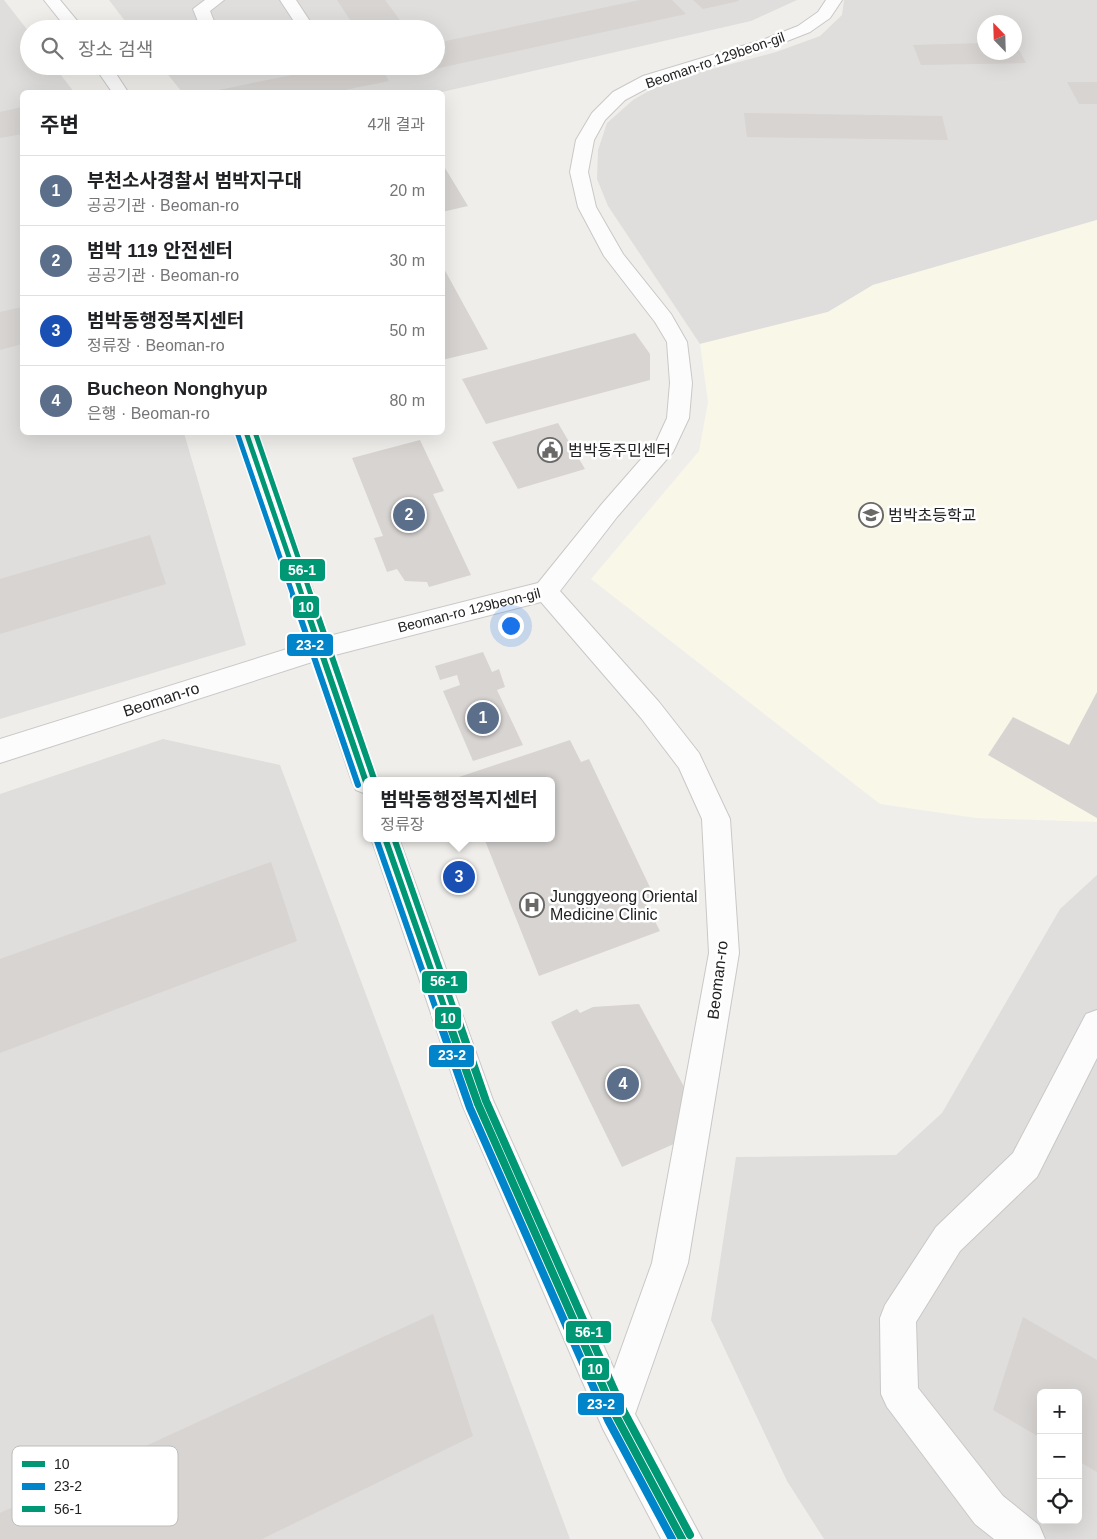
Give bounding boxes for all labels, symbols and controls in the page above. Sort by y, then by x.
north arrow [977,15,1022,60]
search box [20,20,445,75]
street label: Beoman-ro 129beon-gil [643,29,787,91]
icon: search [38,34,66,62]
text: 장소 검색 [78,39,153,60]
text: 주변 [40,113,79,136]
text: 4개 결과 [367,116,425,133]
text: 부천소사경찰서 범박지구대 [87,170,302,191]
text: 1 [52,182,60,199]
text: 20 m [389,182,425,199]
text: 공공기관 · Beoman-ro [87,197,239,214]
text: 범박 119 안전센터 [87,240,233,261]
text: 2 [52,252,60,269]
text: 30 m [389,252,425,269]
text: 공공기관 · Beoman-ro [87,267,239,284]
text: 범박동행정복지센터 [87,310,244,331]
text: 3 [52,322,60,339]
text: 50 m [389,322,425,339]
text: 정류장 · Beoman-ro [87,337,225,354]
text: Bucheon Nonghyup [87,378,267,399]
text: 4 [52,392,60,409]
text: 80 m [389,392,425,409]
text: 은행 · Beoman-ro [87,405,210,422]
public building icon: 범박동주민센터 [537,437,563,463]
place label: 범박동주민센터 [568,442,671,459]
pin: 2 [393,496,425,534]
school or university icon: 범박초등학교 [858,502,884,528]
place label: 범박초등학교 [888,507,976,524]
line badge: 56-1 [279,558,326,582]
text: 56-1 [288,562,316,578]
street label: Beoman-ro 129beon-gil [396,585,542,635]
line badge: 10 [292,595,320,619]
text: 10 [298,599,314,615]
your location [498,613,524,639]
line badge: 23-2 [286,633,334,657]
text: 23-2 [296,637,324,653]
street label: Beoman-ro [121,679,202,720]
pin: 1 [467,699,499,737]
popup [363,777,555,842]
text: 범박동행정복지센터 [380,789,538,810]
text: 정류장 [380,816,425,833]
pin: 3 [443,858,475,896]
place label: Junggyeong Oriental Medicine Clinic [550,888,698,923]
hospital icon: Junggyeong Oriental Medicine Clinic [519,892,545,918]
street label: Beoman-ro [704,940,731,1020]
line badge: 56-1 [421,970,468,994]
text: 56-1 [430,973,458,989]
line badge: 10 [434,1006,462,1030]
text: 10 [440,1010,456,1026]
line badge: 23-2 [428,1044,475,1068]
text: 23-2 [438,1047,466,1063]
pin: 4 [607,1065,639,1103]
line badge: 56-1 [565,1320,612,1344]
text: 56-1 [575,1324,603,1340]
line badge: 10 [581,1357,610,1381]
text: 10 [587,1361,603,1377]
map controls [1037,1389,1082,1524]
button: + [1037,1389,1082,1434]
line badge: 23-2 [577,1392,625,1416]
text: 23-2 [587,1396,615,1412]
button: − [1037,1434,1082,1479]
legend [12,1446,178,1526]
text: 10 [54,1456,70,1472]
text: 23-2 [54,1478,82,1494]
button: locate [1037,1479,1082,1524]
text: 56-1 [54,1501,82,1517]

